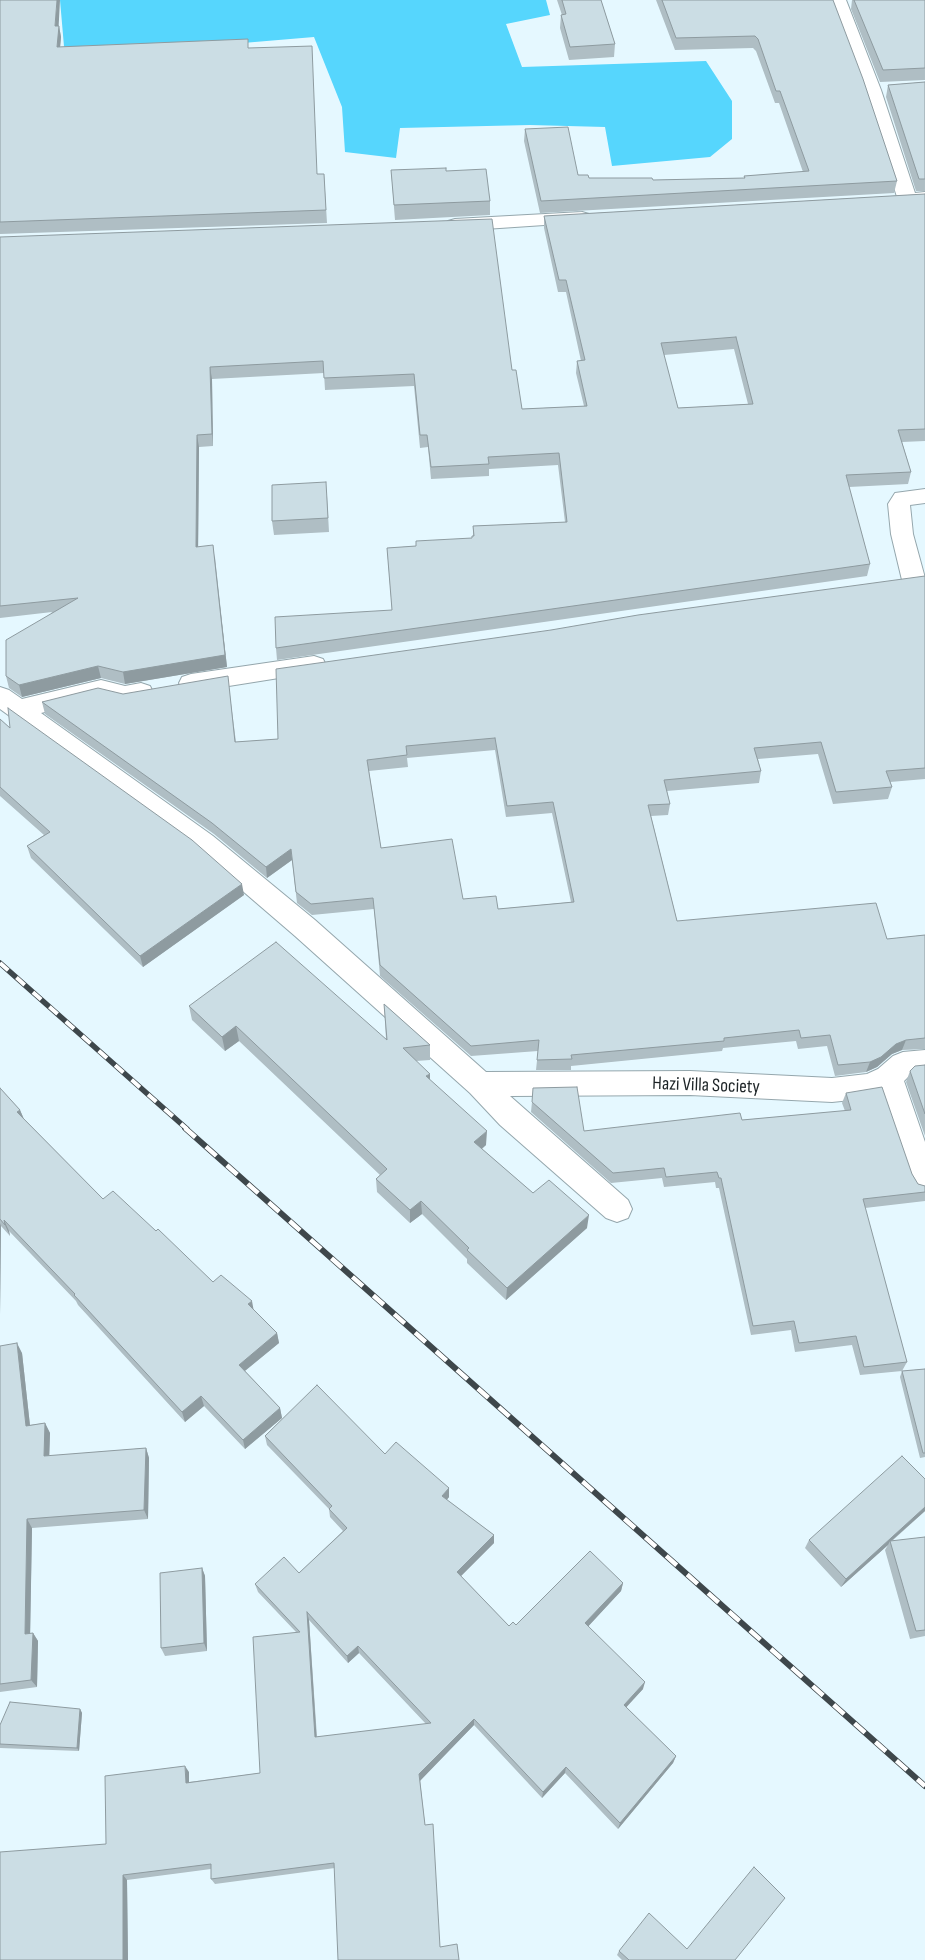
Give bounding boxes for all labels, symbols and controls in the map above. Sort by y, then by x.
street label: Hazi Villa Society [652,1073,760,1099]

